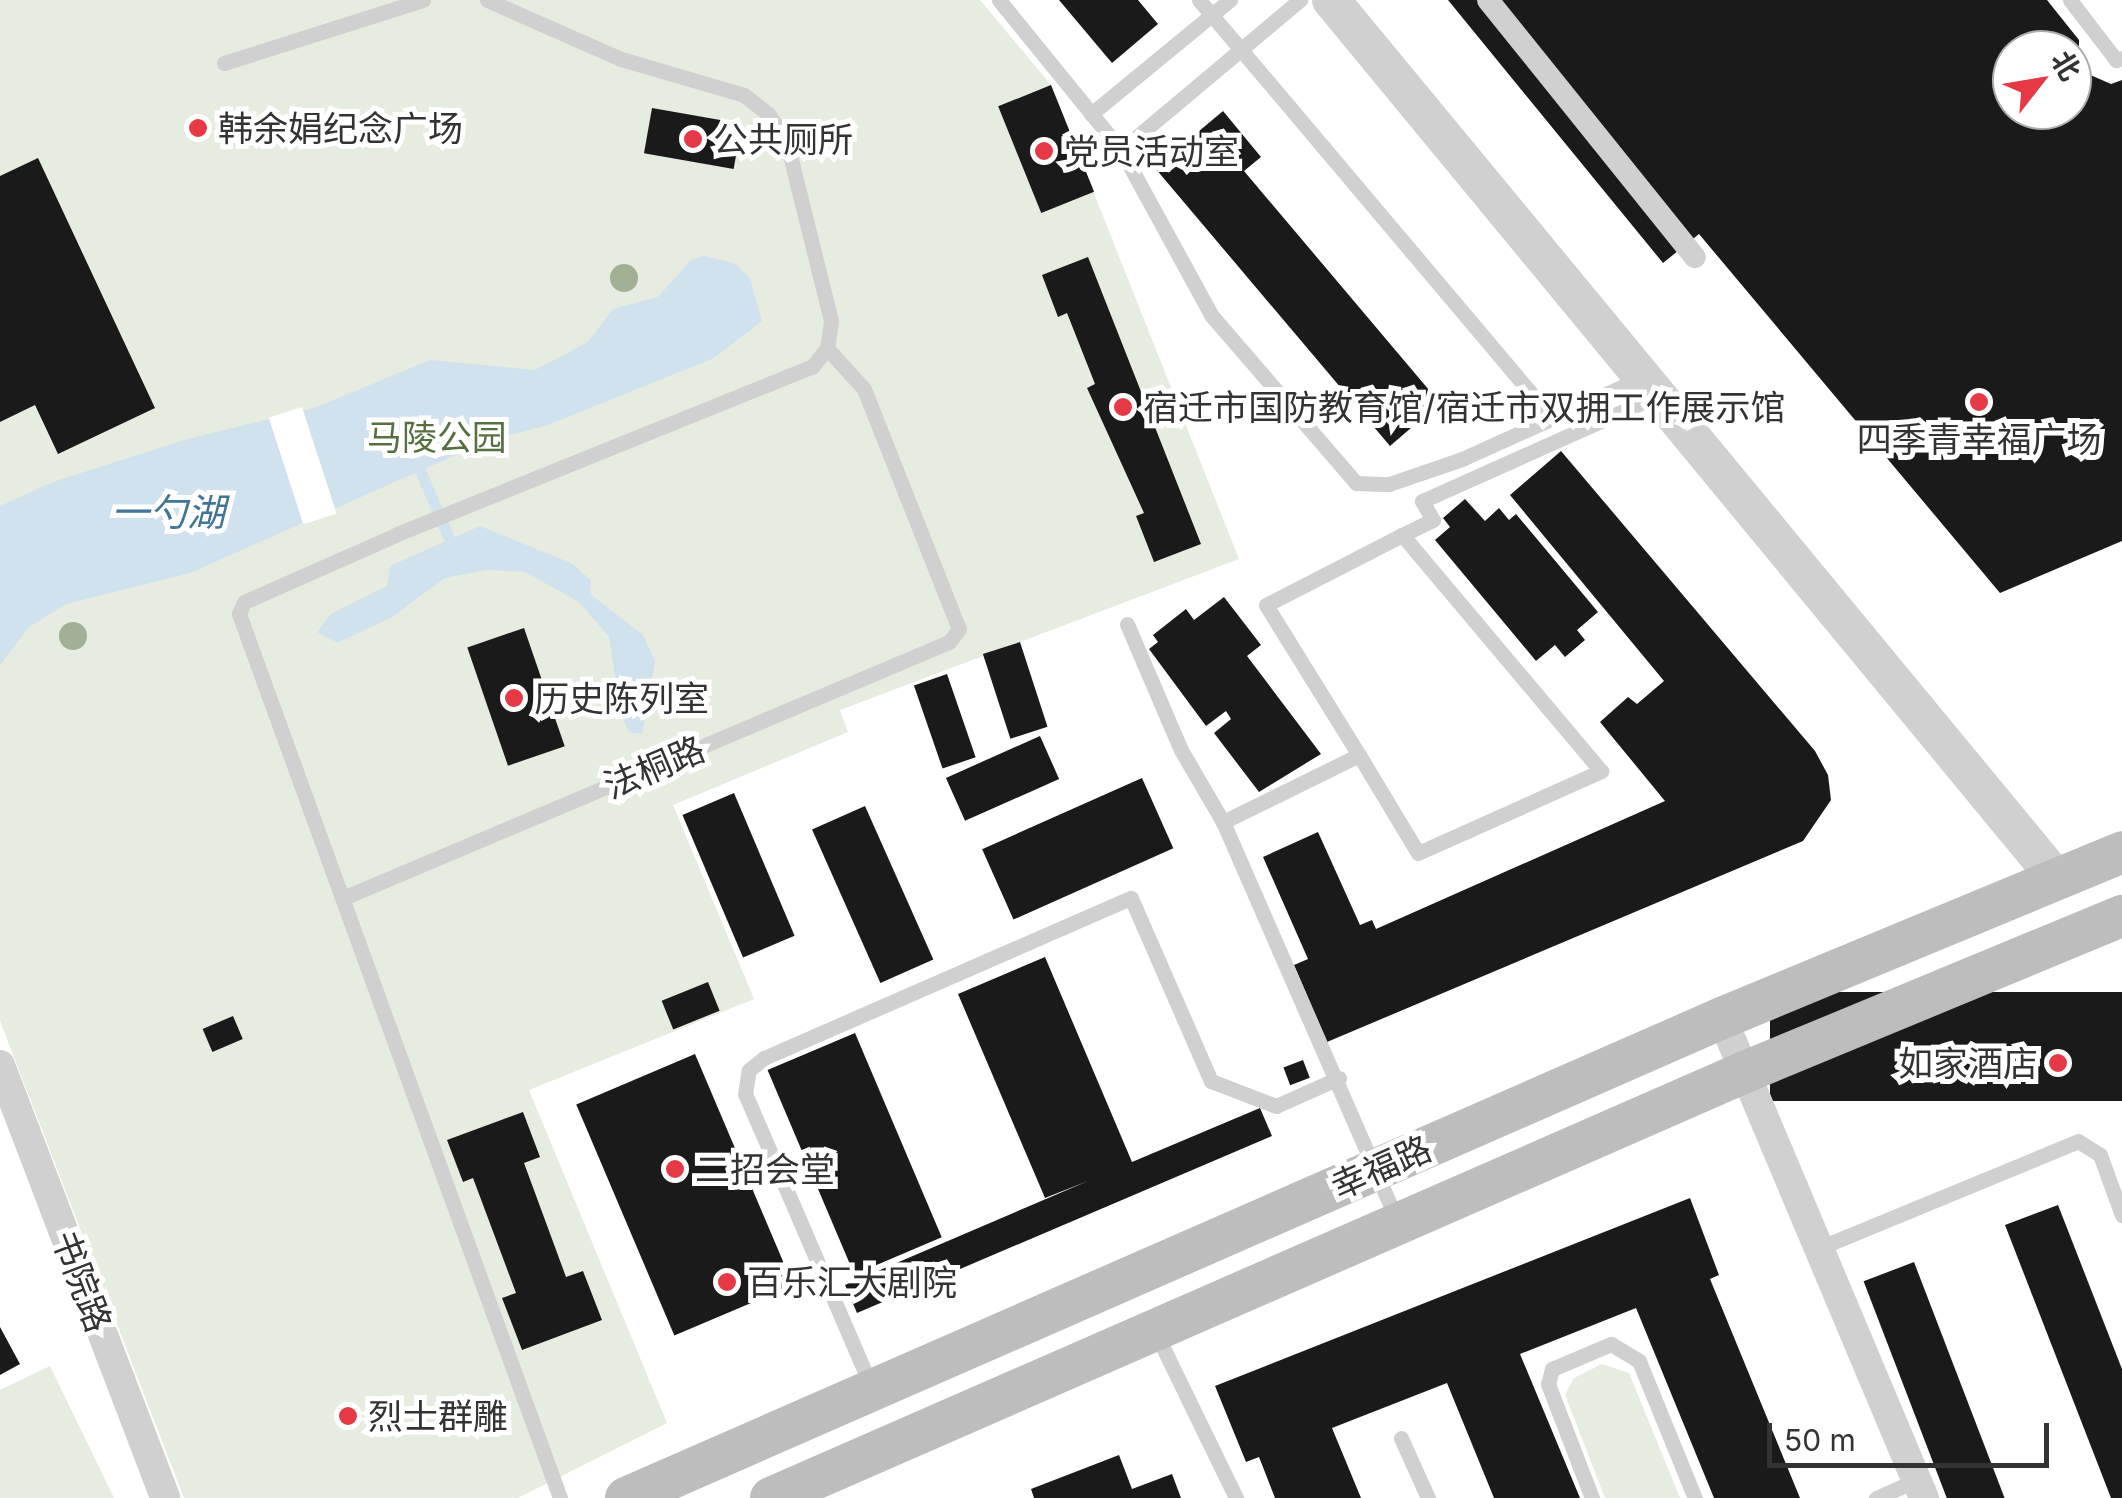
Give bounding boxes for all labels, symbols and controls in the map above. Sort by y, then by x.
north arrow [1992,30,2092,130]
text: 北 [2044,45,2088,86]
place label: 韩余娟纪念广场 [218,107,463,149]
marker: 韩余娟纪念广场 [187,117,209,139]
place label: 公共厕所 [713,118,853,160]
marker: 公共厕所 [682,128,704,150]
place label: 党员活动室 [1064,130,1239,172]
marker: 党员活动室 [1033,140,1055,162]
place label: 宿迁市国防教育馆/宿迁市双拥工作展示馆 [1143,386,1786,428]
marker: 四季青幸福广场 [1968,391,1990,413]
marker: 宿迁市国防教育馆/宿迁市双拥工作展示馆 [1112,396,1134,418]
park label: 马陵公园 [367,416,507,458]
place label: 四季青幸福广场 [1857,418,2101,460]
water label: 一勺湖 [111,490,225,536]
place label: 历史陈列室 [534,677,709,719]
marker: 历史陈列室 [503,687,525,709]
street label: 法桐路 [597,727,711,807]
place label: 如家酒店 [1898,1042,2038,1084]
marker: 如家酒店 [2047,1052,2069,1074]
street label: 幸福路 [1324,1126,1438,1208]
place label: 二招会堂 [695,1148,835,1190]
marker: 二招会堂 [664,1158,686,1180]
street label: 书院路 [44,1224,120,1338]
place label: 百乐汇大剧院 [747,1261,957,1303]
marker: 百乐汇大剧院 [716,1271,738,1293]
place label: 烈士群雕 [368,1395,508,1437]
scale bar [1772,1403,2054,1465]
marker: 烈士群雕 [337,1405,359,1427]
text: 50 m [1784,1422,1856,1458]

